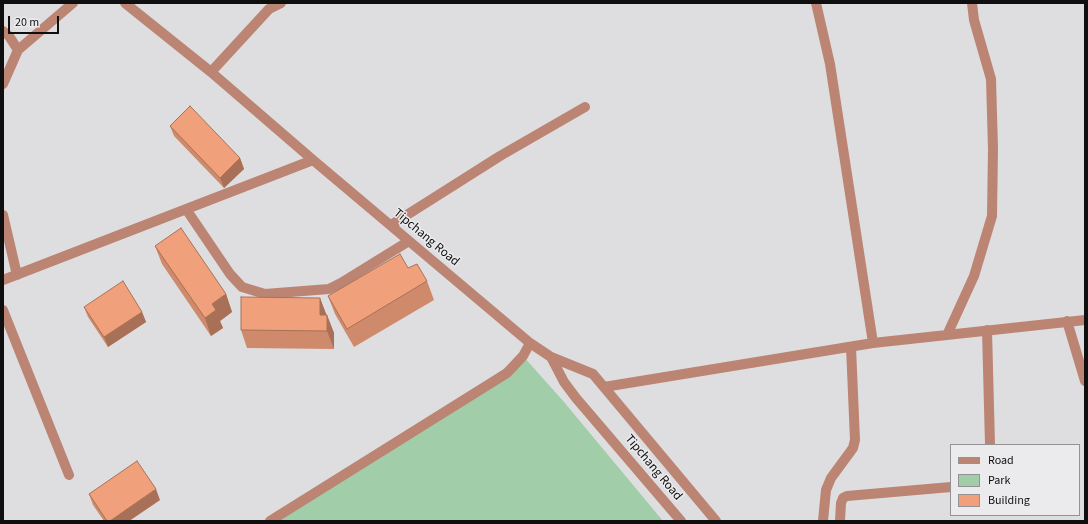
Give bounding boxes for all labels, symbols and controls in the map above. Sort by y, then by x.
scale bar [10,8,61,34]
text: 20 m [15,14,39,31]
street label: Tipchang Road [390,206,462,270]
street label: Tipchang Road [621,432,685,504]
legend [950,444,1080,516]
text: Road [988,452,1014,469]
text: Park [988,472,1010,489]
text: Building [988,492,1030,509]

